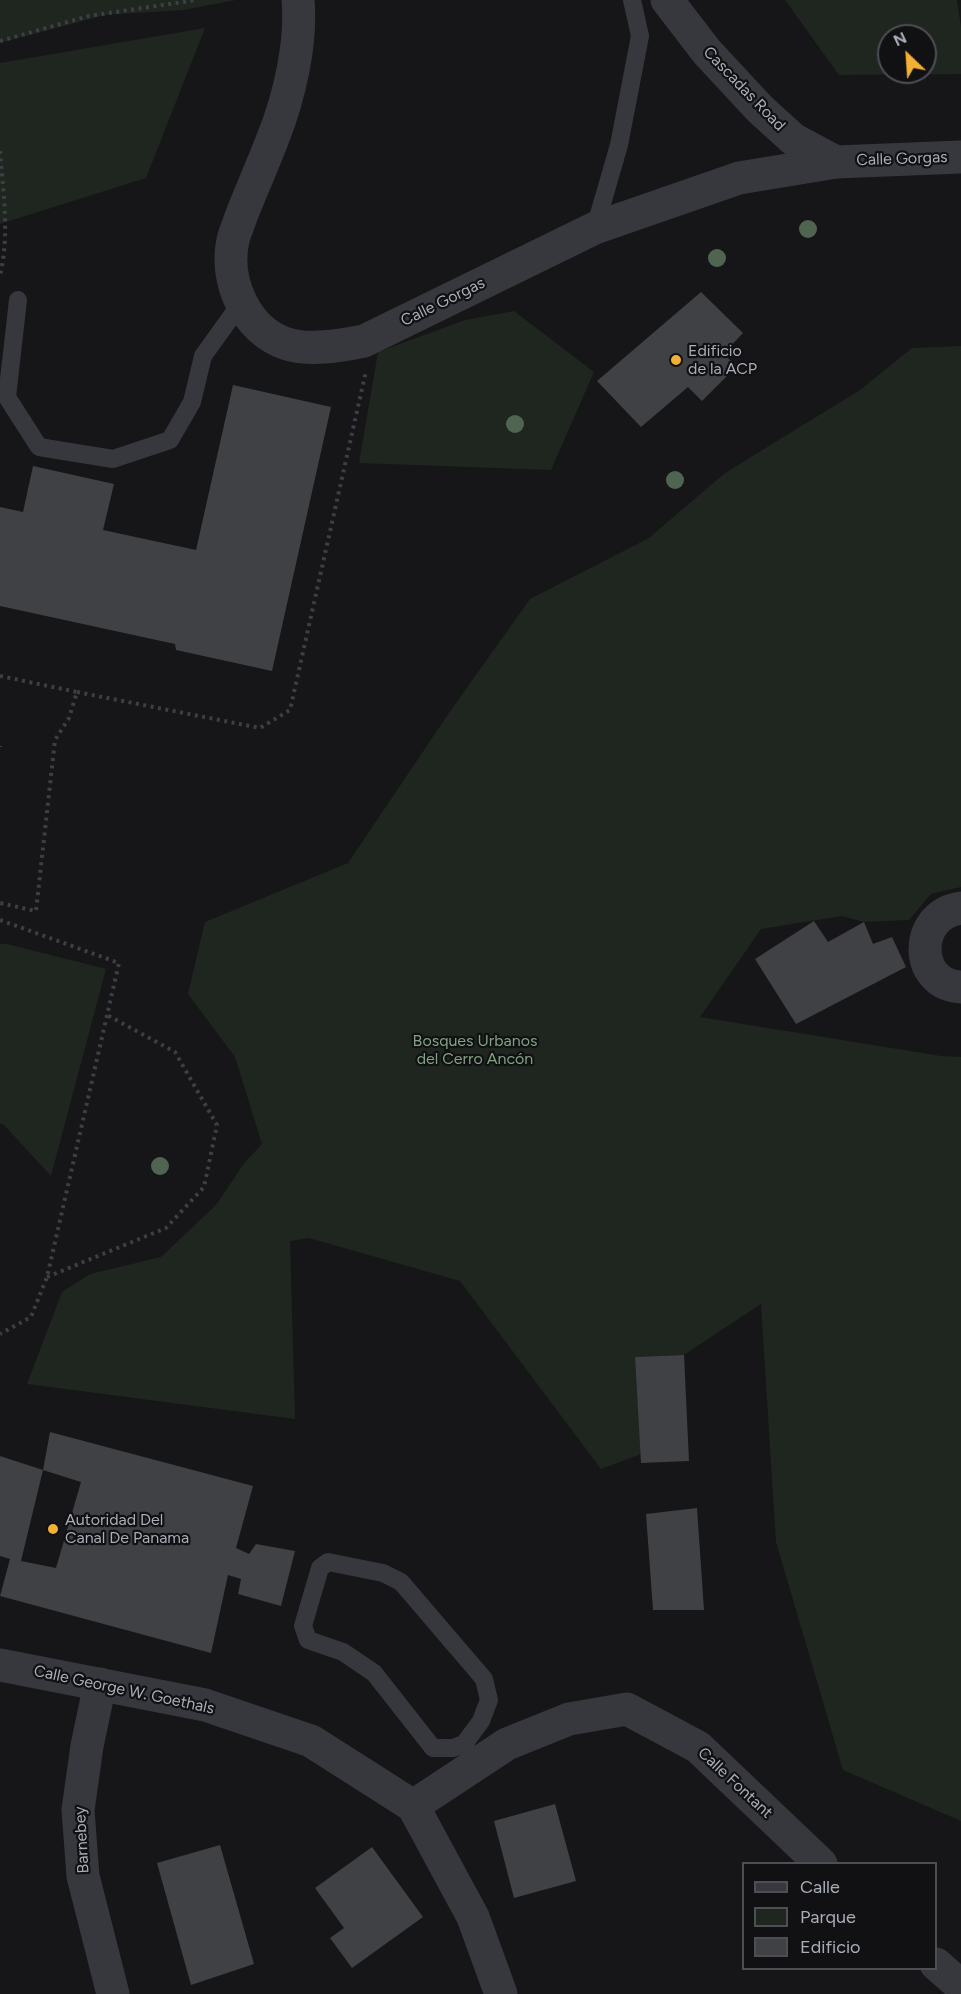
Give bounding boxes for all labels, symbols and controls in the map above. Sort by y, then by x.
north arrow [877,24,937,84]
text: N [890,28,910,50]
street label: Cascadas Road [699,43,789,135]
street label: Calle Gorgas [856,148,948,170]
street label: Calle Gorgas [398,273,488,331]
place label: Edificio de la ACP [688,341,757,379]
marker: Edificio de la ACP [669,353,683,367]
park label: Bosques Urbanos del Cerro Ancón [413,1031,537,1069]
place label: Autoridad Del Canal De Panama [65,1510,189,1548]
marker: Autoridad Del Canal De Panama [46,1522,60,1536]
street label: Calle George W. Goethals [32,1661,216,1719]
street label: Calle Fontant [694,1743,776,1823]
street label: Barnebey [71,1806,93,1874]
legend [742,1862,937,1970]
text: Calle [800,1876,840,1898]
text: Parque [800,1906,856,1928]
text: Edificio [800,1936,861,1958]

